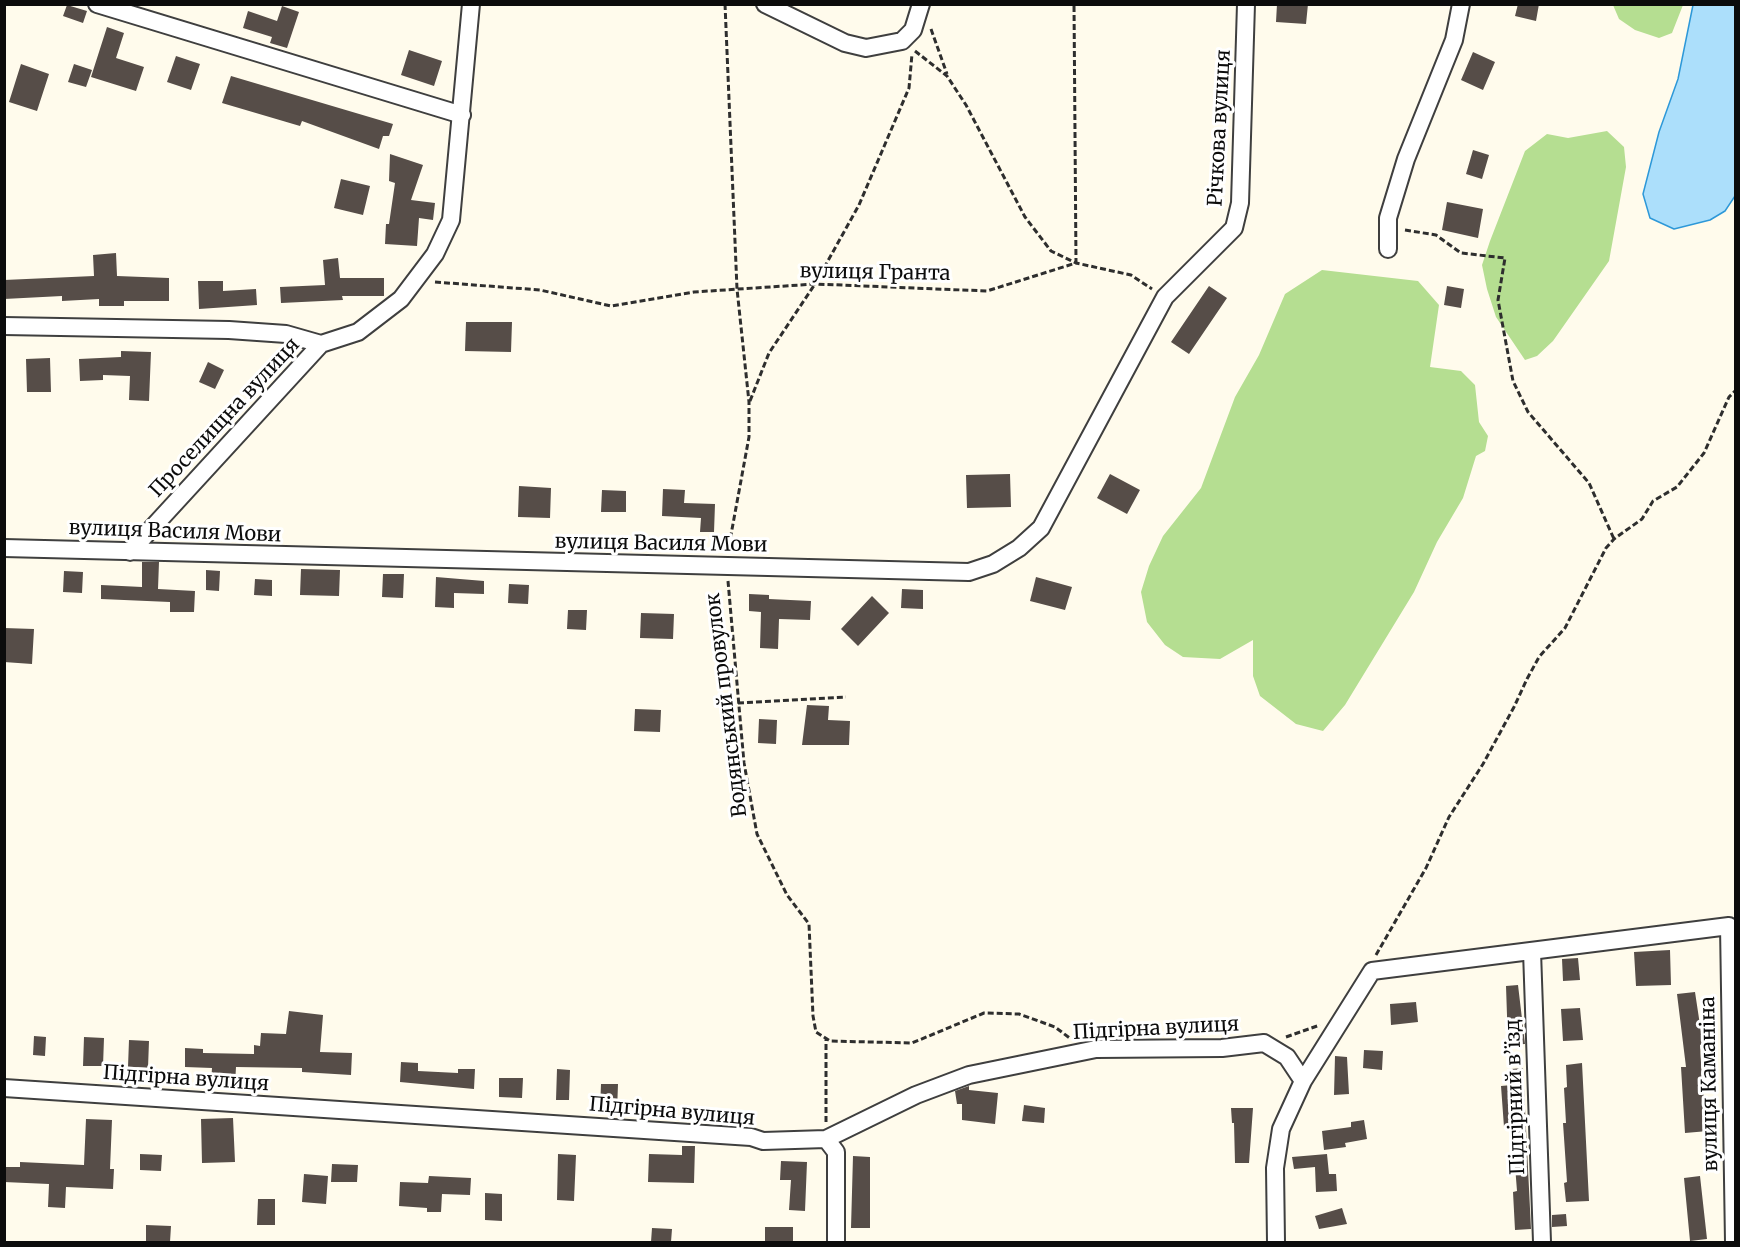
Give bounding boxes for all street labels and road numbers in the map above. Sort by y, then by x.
street label: Річкова вулиця [1204,49,1236,207]
street label: вулиця Гранта [799,260,951,286]
street label: Проселищна вулиця [145,333,305,503]
street label: вулиця Василя Мови [68,516,282,548]
street label: вулиця Василя Мови [554,530,768,558]
street label: Водянський провулок [701,592,753,818]
street label: вулиця Каманіна [1696,996,1724,1172]
street label: Підгірна вулиця [1072,1013,1240,1045]
street label: Підгірний в’їзд [1501,1019,1531,1175]
street label: Підгірна вулиця [102,1061,270,1097]
street label: Підгірна вулиця [588,1093,756,1131]

